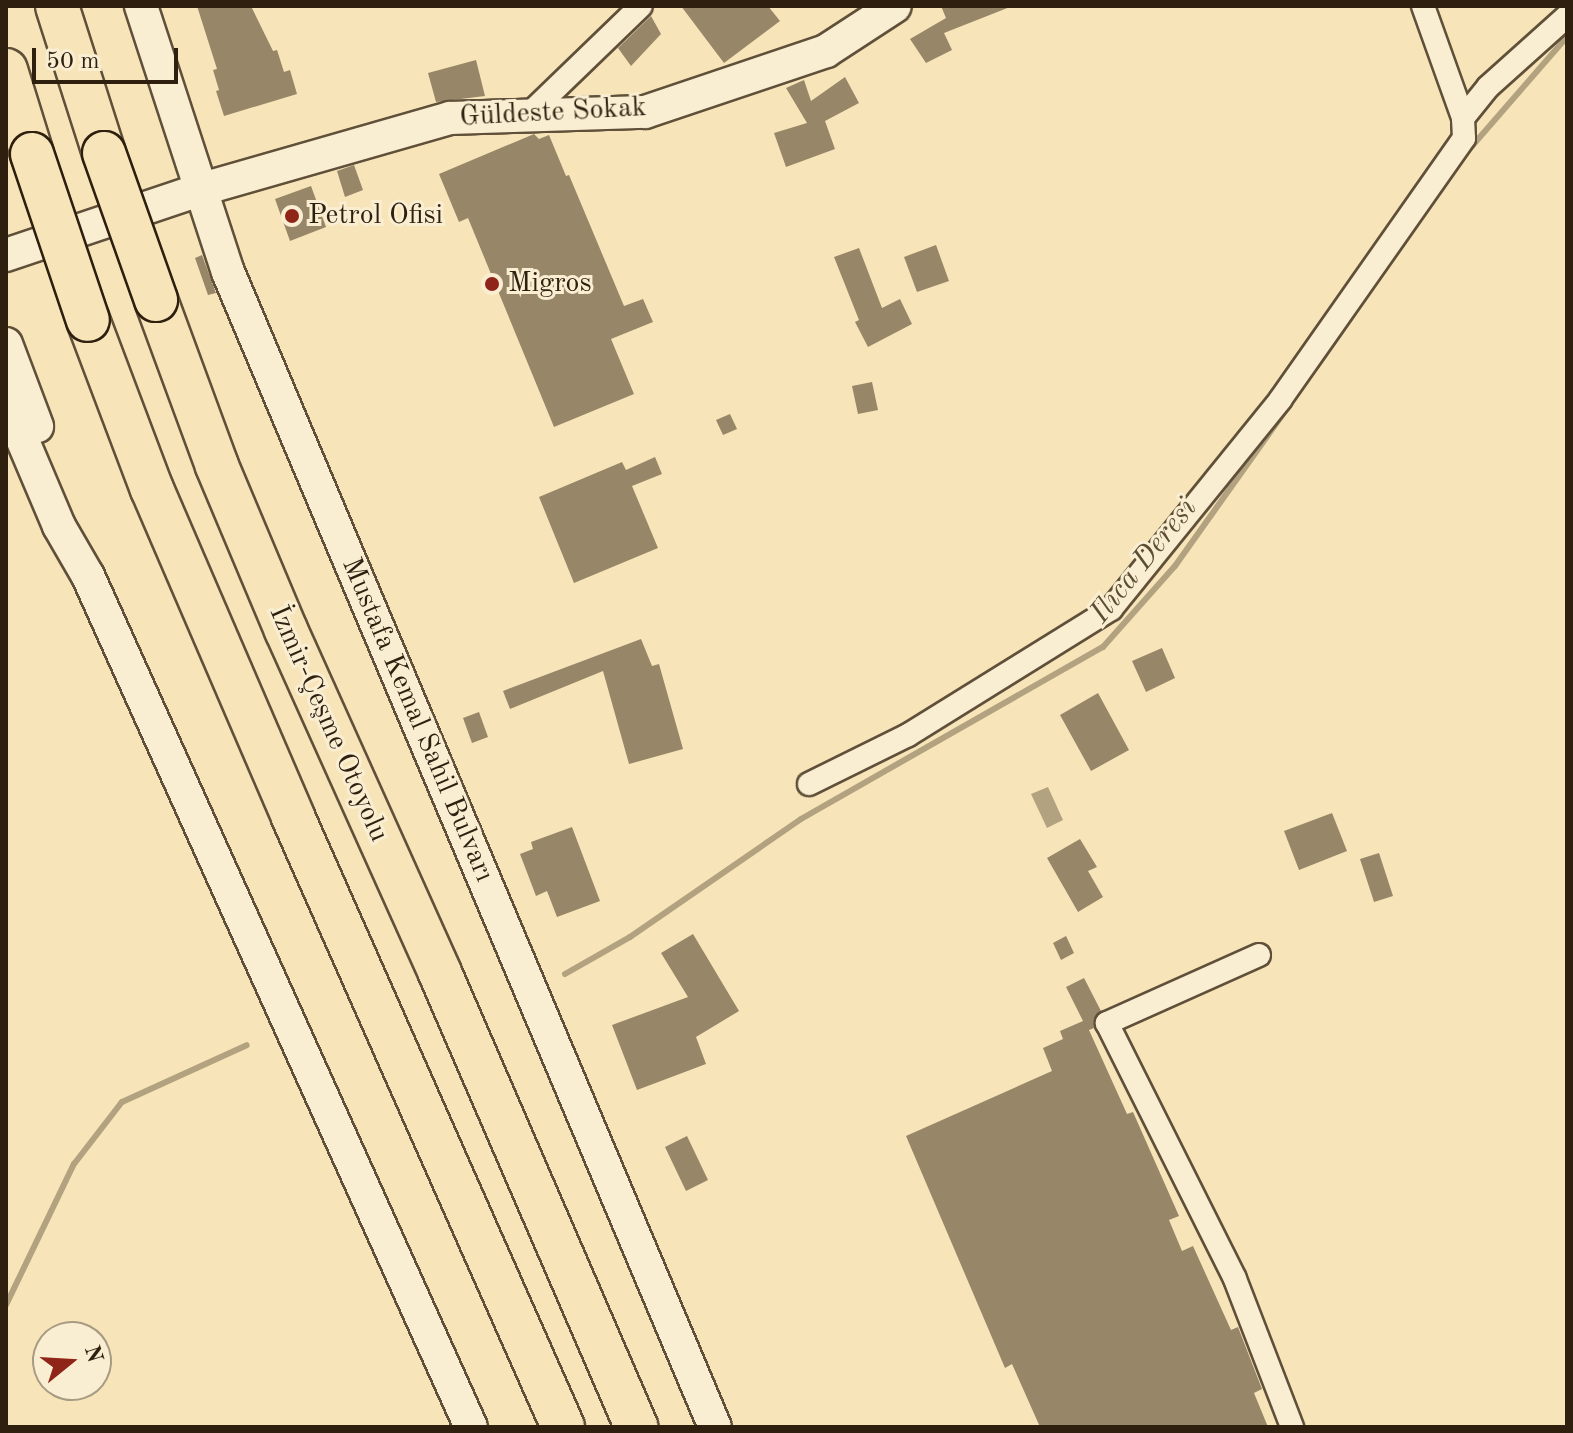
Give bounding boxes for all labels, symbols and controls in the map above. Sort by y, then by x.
scale bar [36,32,182,82]
text: 50 m [46,50,100,74]
street label: Güldeste Sokak [459,91,647,135]
place label: Petrol Ofisi [308,199,443,233]
marker: Petrol Ofisi [283,207,301,225]
place label: Migros [508,267,592,301]
marker: Migros [483,275,501,293]
water label: Ilıca Deresi [1083,491,1205,631]
street label: Mustafa Kemal Sahil Bulvarı [333,553,501,887]
street label: İzmir-Çeşme Otoyolu [261,601,395,847]
north arrow [32,1321,112,1401]
text: N [80,1343,106,1366]

